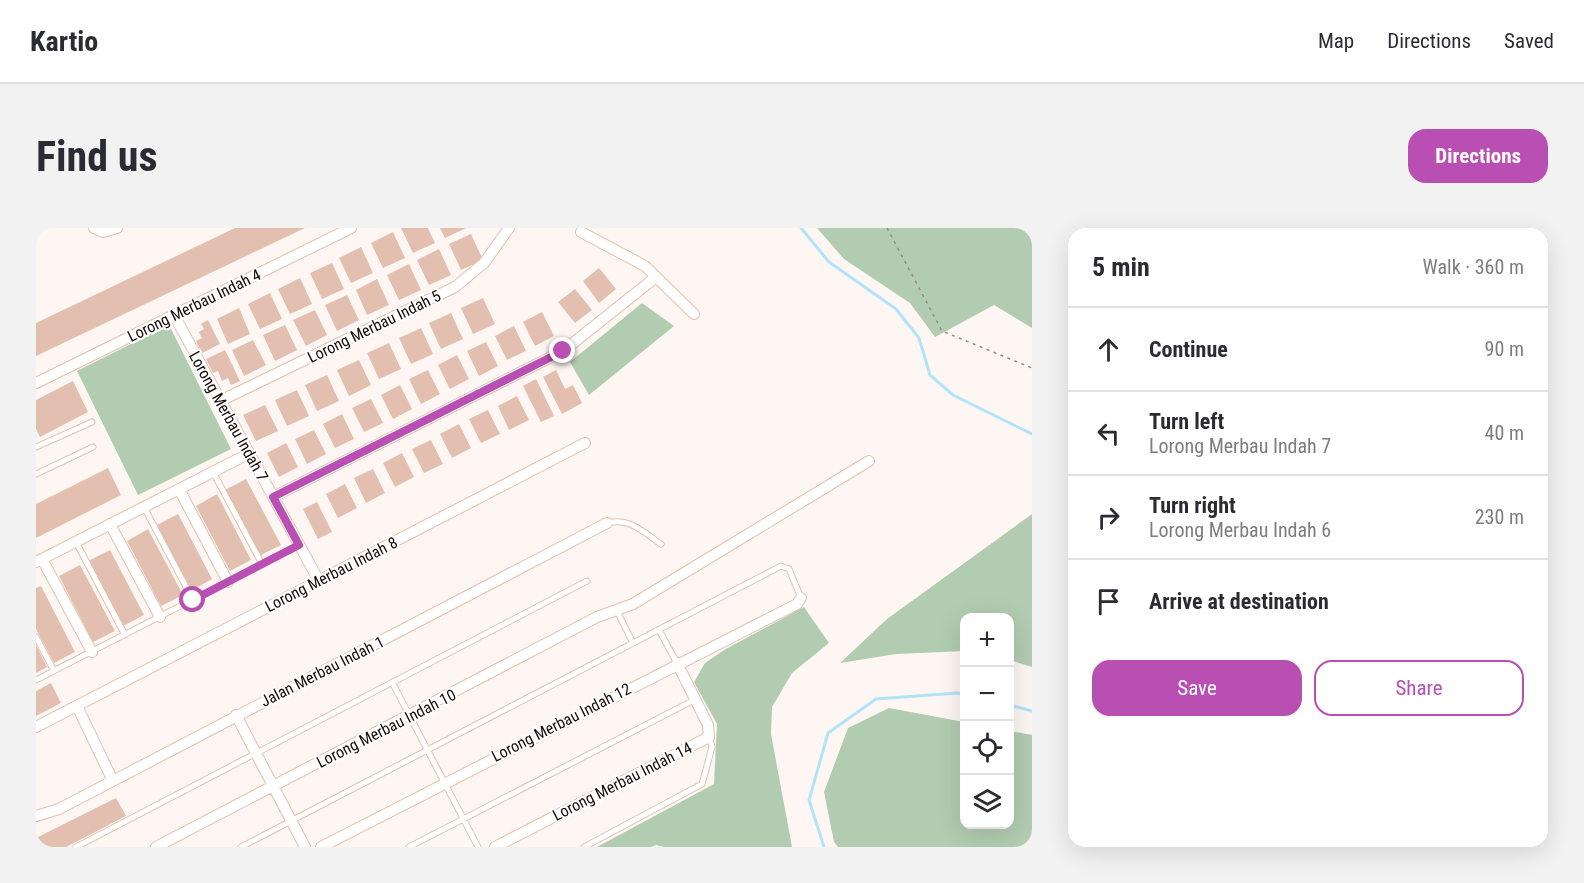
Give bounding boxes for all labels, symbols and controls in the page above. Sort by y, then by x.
text: Kartio [30,25,98,58]
text: Map [1318,29,1354,53]
text: Directions [1387,29,1471,53]
text: Saved [1504,29,1554,53]
button: Directions [1408,129,1548,183]
text: Find us [36,132,157,181]
text: 5 min [1092,252,1150,282]
text: Walk · 360 m [1423,255,1524,279]
street label: Lorong Merbau Indah 4 [125,265,264,346]
street label: Lorong Merbau Indah 5 [305,286,444,367]
icon: ahead [1092,333,1125,366]
route end [549,337,575,363]
text: Continue [1149,337,1228,362]
text: 90 m [1485,337,1524,361]
street label: Lorong Merbau Indah 7 [185,348,272,485]
text: Turn left [1149,409,1224,434]
icon: left [1092,417,1125,450]
text: 40 m [1485,421,1524,445]
text: Lorong Merbau Indah 7 [1149,434,1331,458]
text: Turn right [1149,493,1236,518]
icon: right [1092,501,1125,534]
text: 230 m [1475,505,1524,529]
text: Lorong Merbau Indah 6 [1149,518,1331,542]
street label: Lorong Merbau Indah 8 [262,533,400,616]
icon: arrive [1092,585,1125,618]
route start [179,586,205,612]
text: Arrive at destination [1149,589,1329,614]
map controls [960,613,1014,829]
button: + [960,613,1014,667]
street label: Jalan Merbau Indah 1 [257,632,387,711]
button: Save [1092,660,1302,716]
button: Share [1314,660,1524,716]
button: − [960,667,1014,721]
street label: Lorong Merbau Indah 12 [488,679,634,766]
street label: Lorong Merbau Indah 10 [313,685,459,772]
button: locate [960,721,1014,775]
street label: Lorong Merbau Indah 14 [549,738,695,825]
button: layers [960,775,1014,829]

